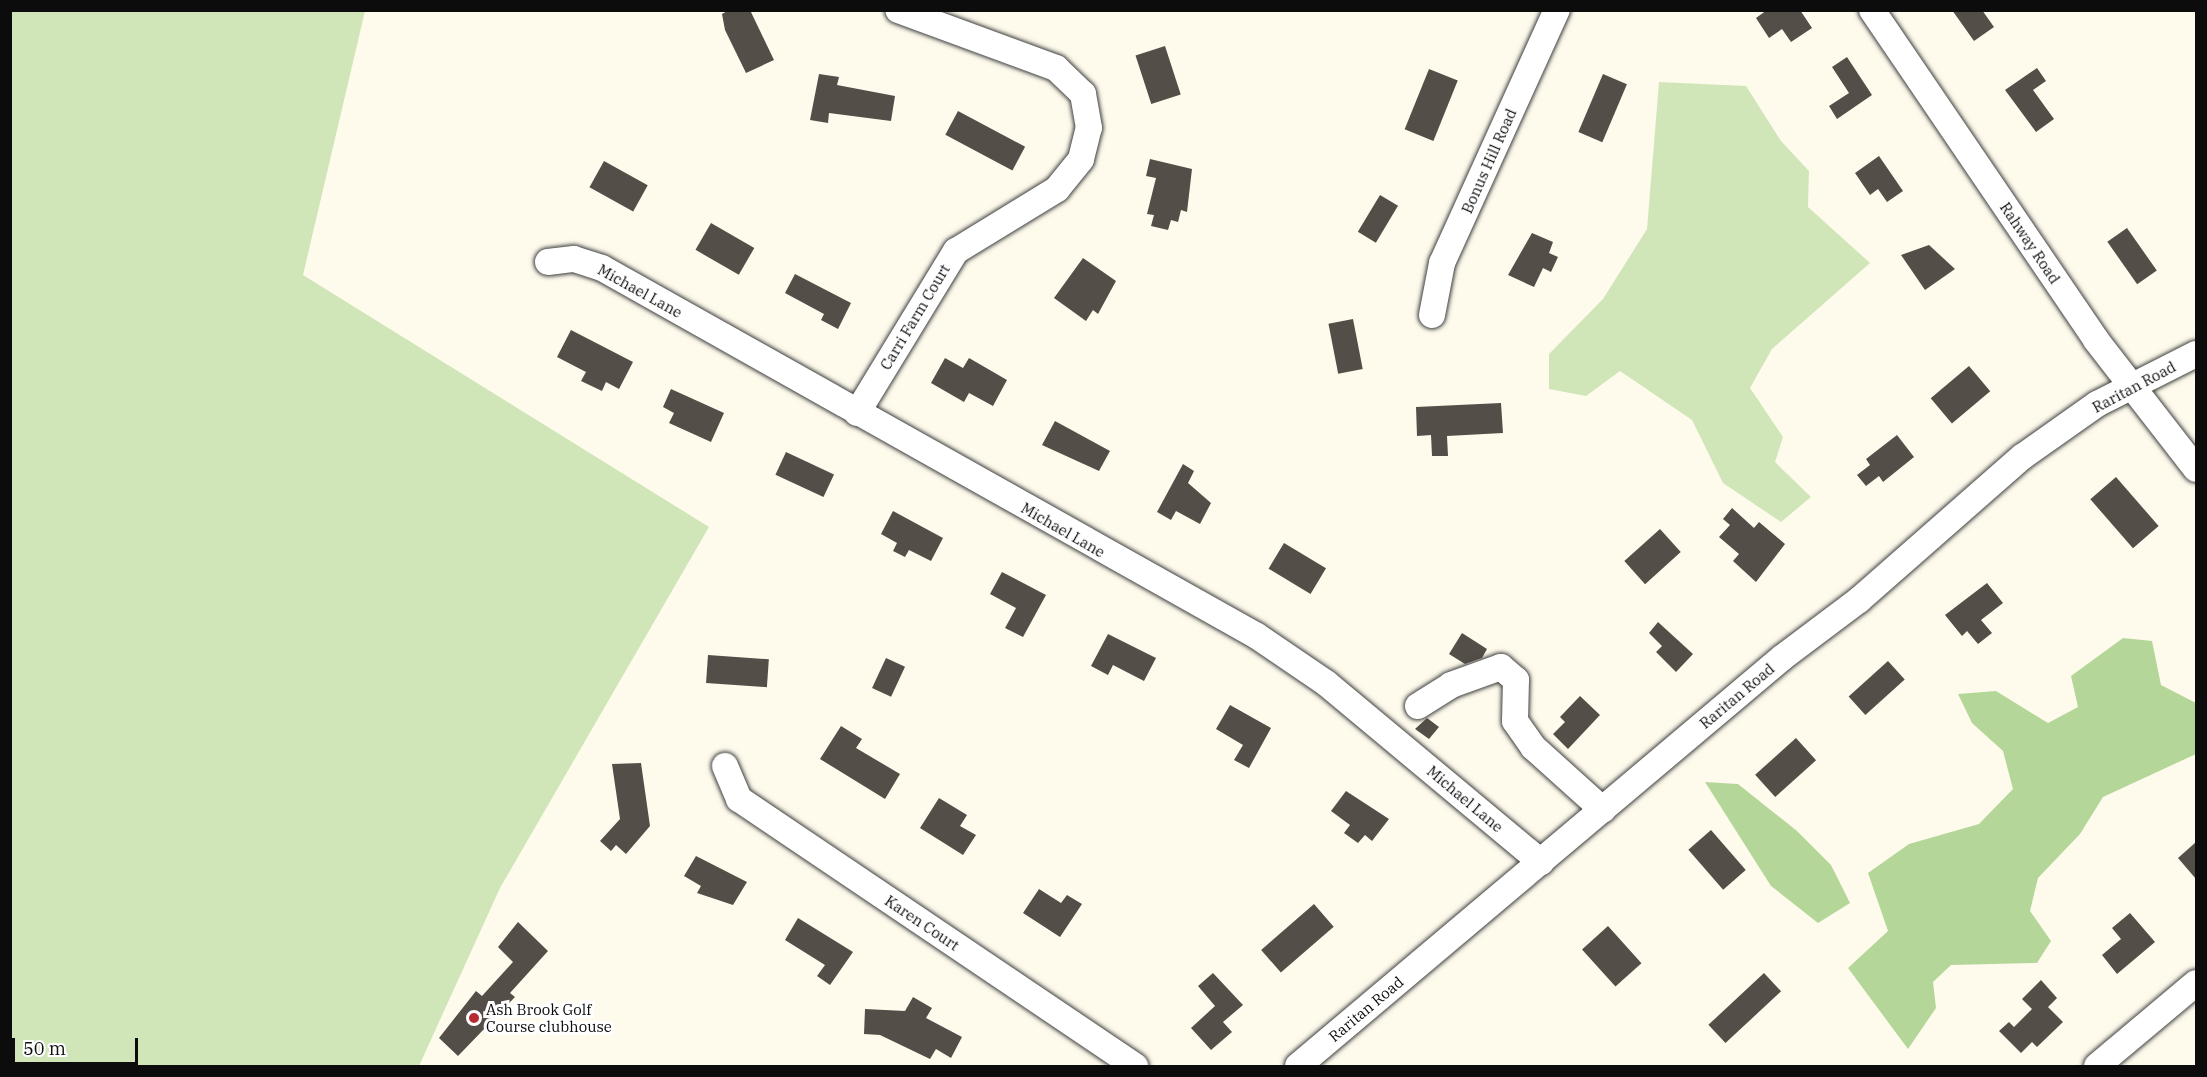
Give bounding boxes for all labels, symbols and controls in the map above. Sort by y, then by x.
street label: Bonus Hill Road [1458,106,1520,216]
street label: Rahway Road [1996,199,2064,287]
street label: Michael Lane [595,260,685,322]
street label: Carri Farm Court [876,261,954,373]
street label: Raritan Road [2089,357,2179,417]
street label: Michael Lane [1018,499,1108,561]
street label: Raritan Road [1696,660,1778,732]
street label: Michael Lane [1423,762,1507,836]
street label: Karen Court [881,892,963,954]
street label: Raritan Road [1325,973,1407,1045]
place label: Ash Brook Golf Course clubhouse [486,1000,612,1035]
marker: Ash Brook Golf Course clubhouse [467,1011,481,1025]
scale bar [15,1026,141,1064]
text: 50 m [23,1037,66,1060]

